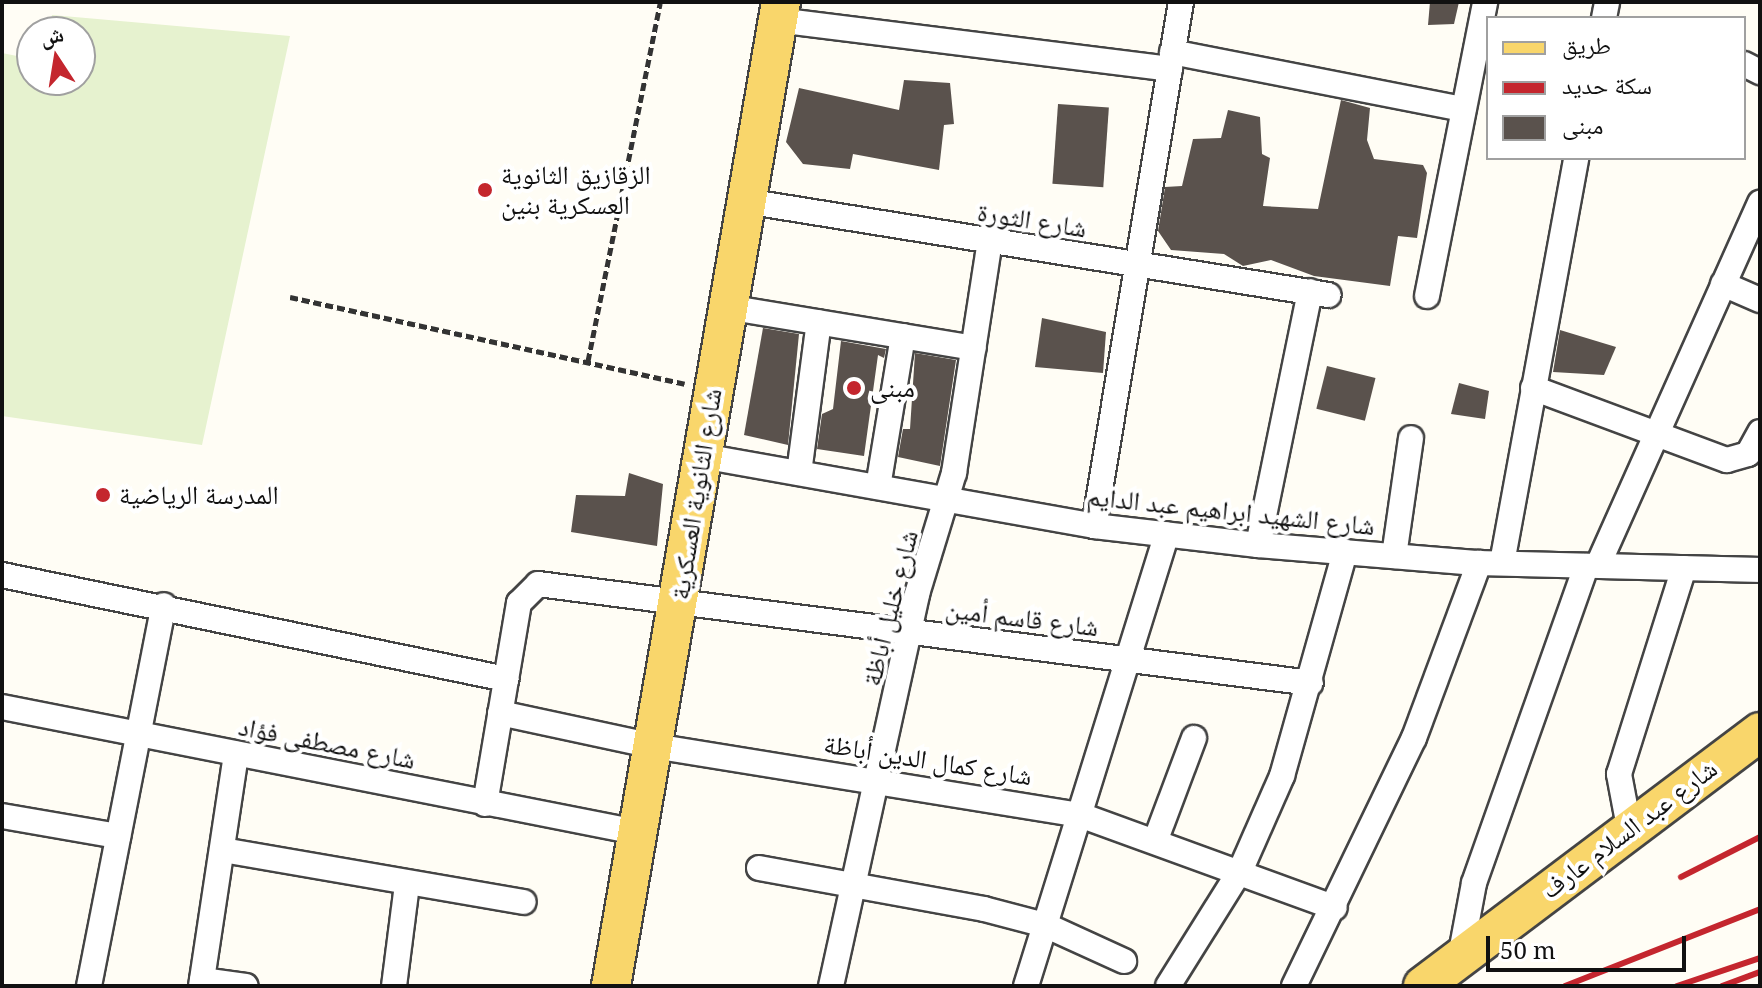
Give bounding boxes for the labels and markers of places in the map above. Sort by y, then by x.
place label: الزقازيق الثانوية العسكرية بنين [501,159,651,220]
marker: الزقازيق الثانوية العسكرية بنين [476,181,494,199]
place label: مبنى [870,372,915,404]
marker: مبنى [845,379,863,397]
place label: المدرسة الرياضية [119,479,279,511]
marker: المدرسة الرياضية [94,486,112,504]

